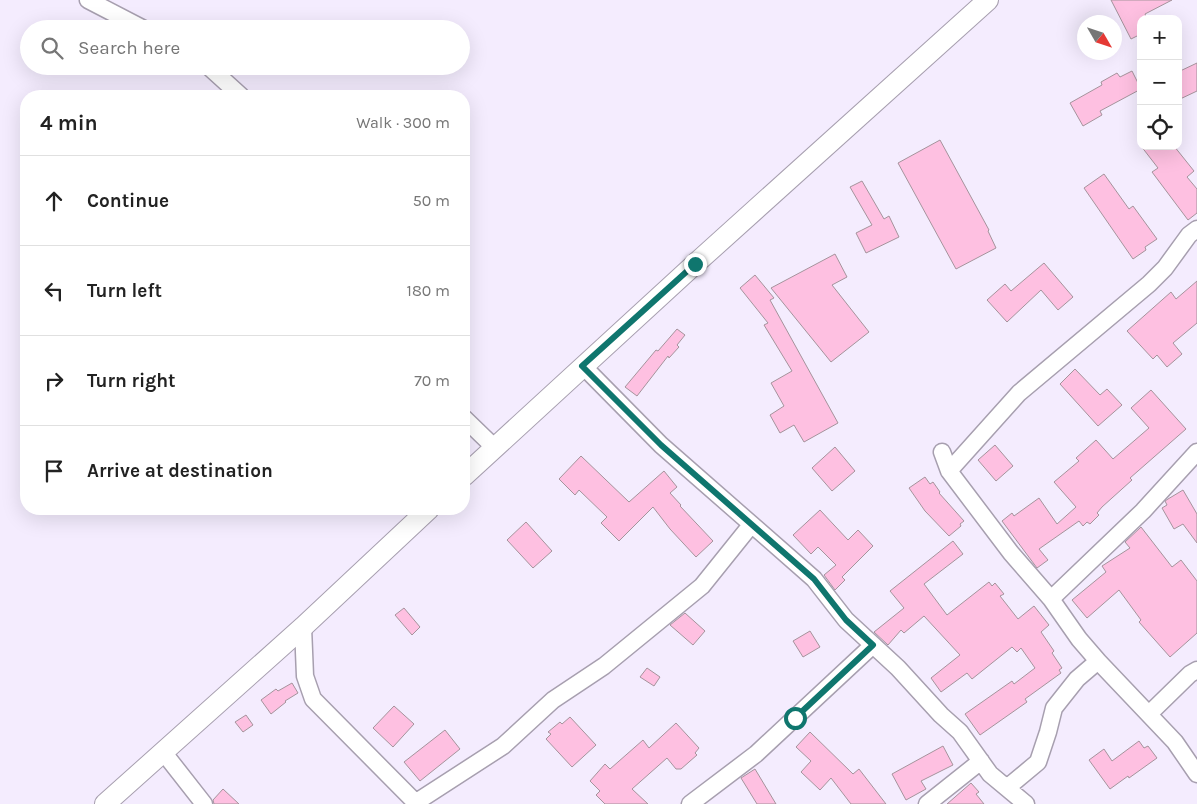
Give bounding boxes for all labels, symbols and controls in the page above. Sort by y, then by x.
north arrow [1077,15,1122,60]
map controls [1137,15,1182,150]
button: + [1137,15,1182,60]
search box [20,20,470,75]
icon: search [38,34,66,62]
text: Search here [78,37,180,59]
button: − [1137,60,1182,105]
button: locate [1137,105,1182,150]
text: 4 min [40,111,98,135]
text: Walk · 300 m [356,113,450,132]
icon: ahead [40,187,68,215]
text: Continue [87,190,169,212]
text: 50 m [413,191,450,210]
route end [684,253,707,276]
icon: left [40,277,68,305]
text: Turn left [87,280,162,302]
text: 180 m [407,281,450,300]
icon: right [40,367,68,395]
text: Turn right [87,370,176,392]
text: 70 m [414,371,450,390]
icon: arrive [40,457,68,485]
text: Arrive at destination [87,460,273,482]
route start [784,707,807,730]

